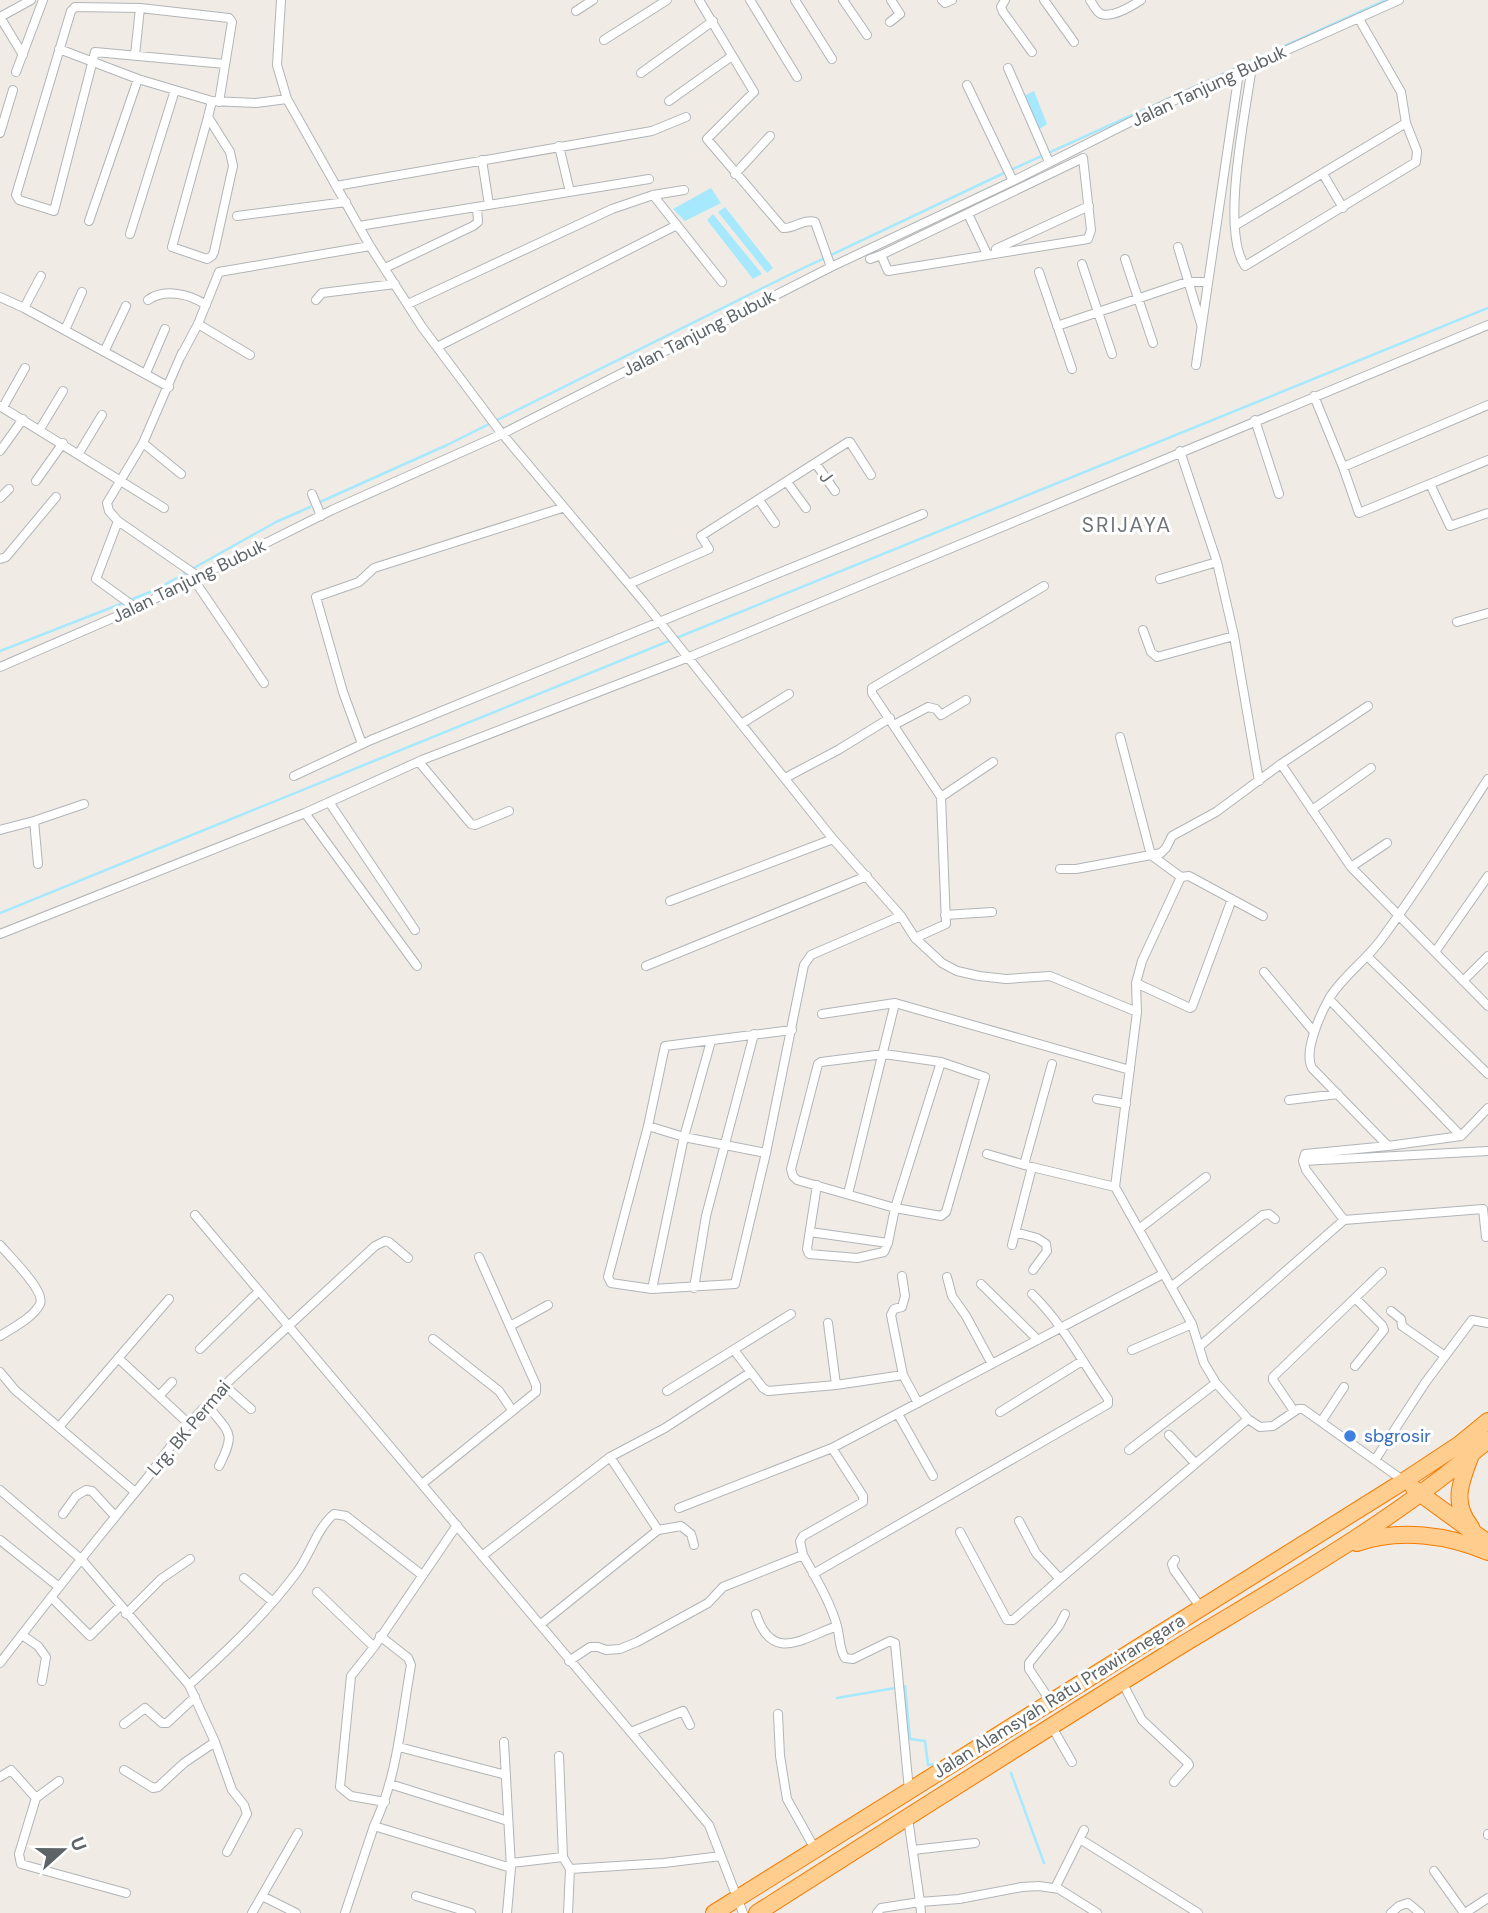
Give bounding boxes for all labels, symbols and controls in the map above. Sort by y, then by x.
street label: Jalan Tanjung Bubuk [1128,40,1290,132]
street label: Jalan Tanjung Bubuk [619,284,779,382]
street label: J [814,466,838,488]
district label: SRIJAYA [1082,511,1172,539]
street label: Jalan Tanjung Bubuk [108,533,270,629]
street label: Lrg. BK Permai [142,1375,236,1481]
place label: sbgrosir [1364,1424,1431,1448]
marker: sbgrosir [1342,1428,1358,1444]
street label: Jalan Alamsyah Ratu Prawiranegara [929,1608,1189,1784]
north arrow [28,1815,98,1885]
text: U [64,1834,92,1855]

